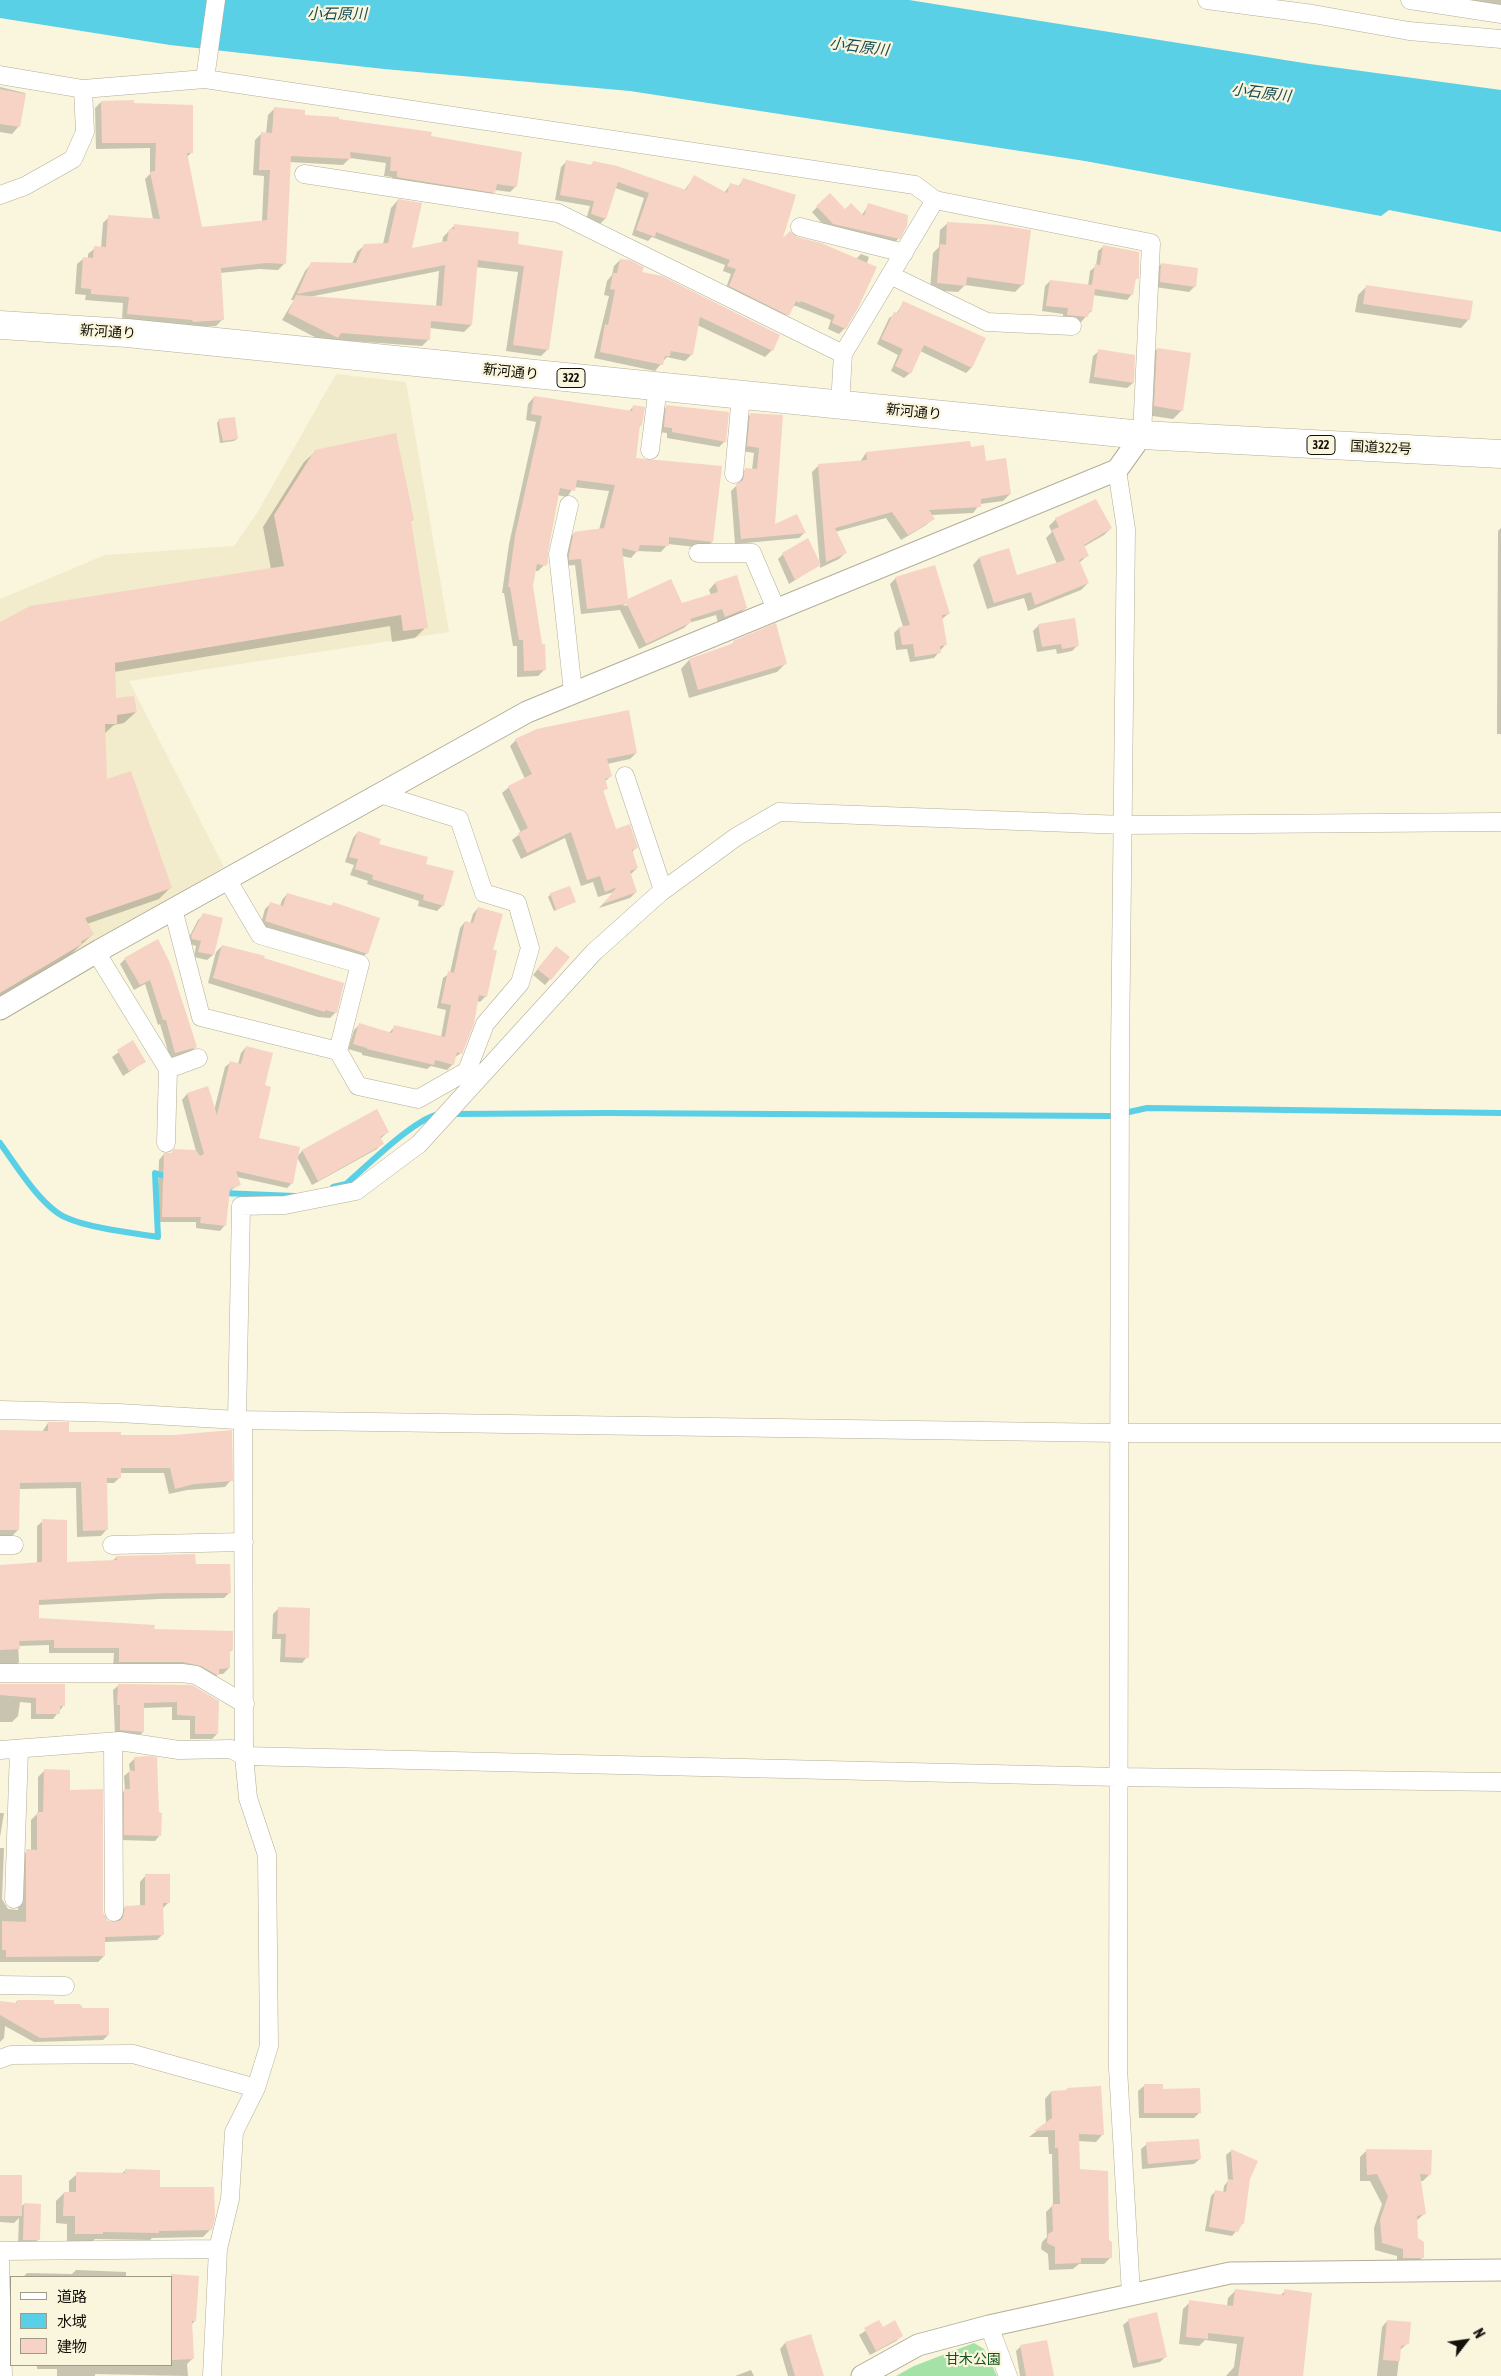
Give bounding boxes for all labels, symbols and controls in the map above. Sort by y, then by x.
water label: 小石原川 [307,5,367,23]
water label: 小石原川 [828,34,890,60]
water label: 小石原川 [1230,80,1292,106]
street label: 新河通り [79,322,137,342]
street label: 新河通り [482,361,540,383]
road number: 322 [557,368,585,388]
street label: 新河通り [885,401,943,423]
road number: 322 [1307,436,1335,454]
street label: 国道322号 [1350,438,1412,458]
legend [10,2276,172,2366]
text: 道路 [57,2288,87,2305]
text: 水域 [57,2313,87,2330]
north arrow [1441,2316,1491,2366]
text: N [1470,2326,1488,2341]
text: 建物 [57,2338,87,2355]
park label: 甘木公園 [945,2352,1001,2368]

